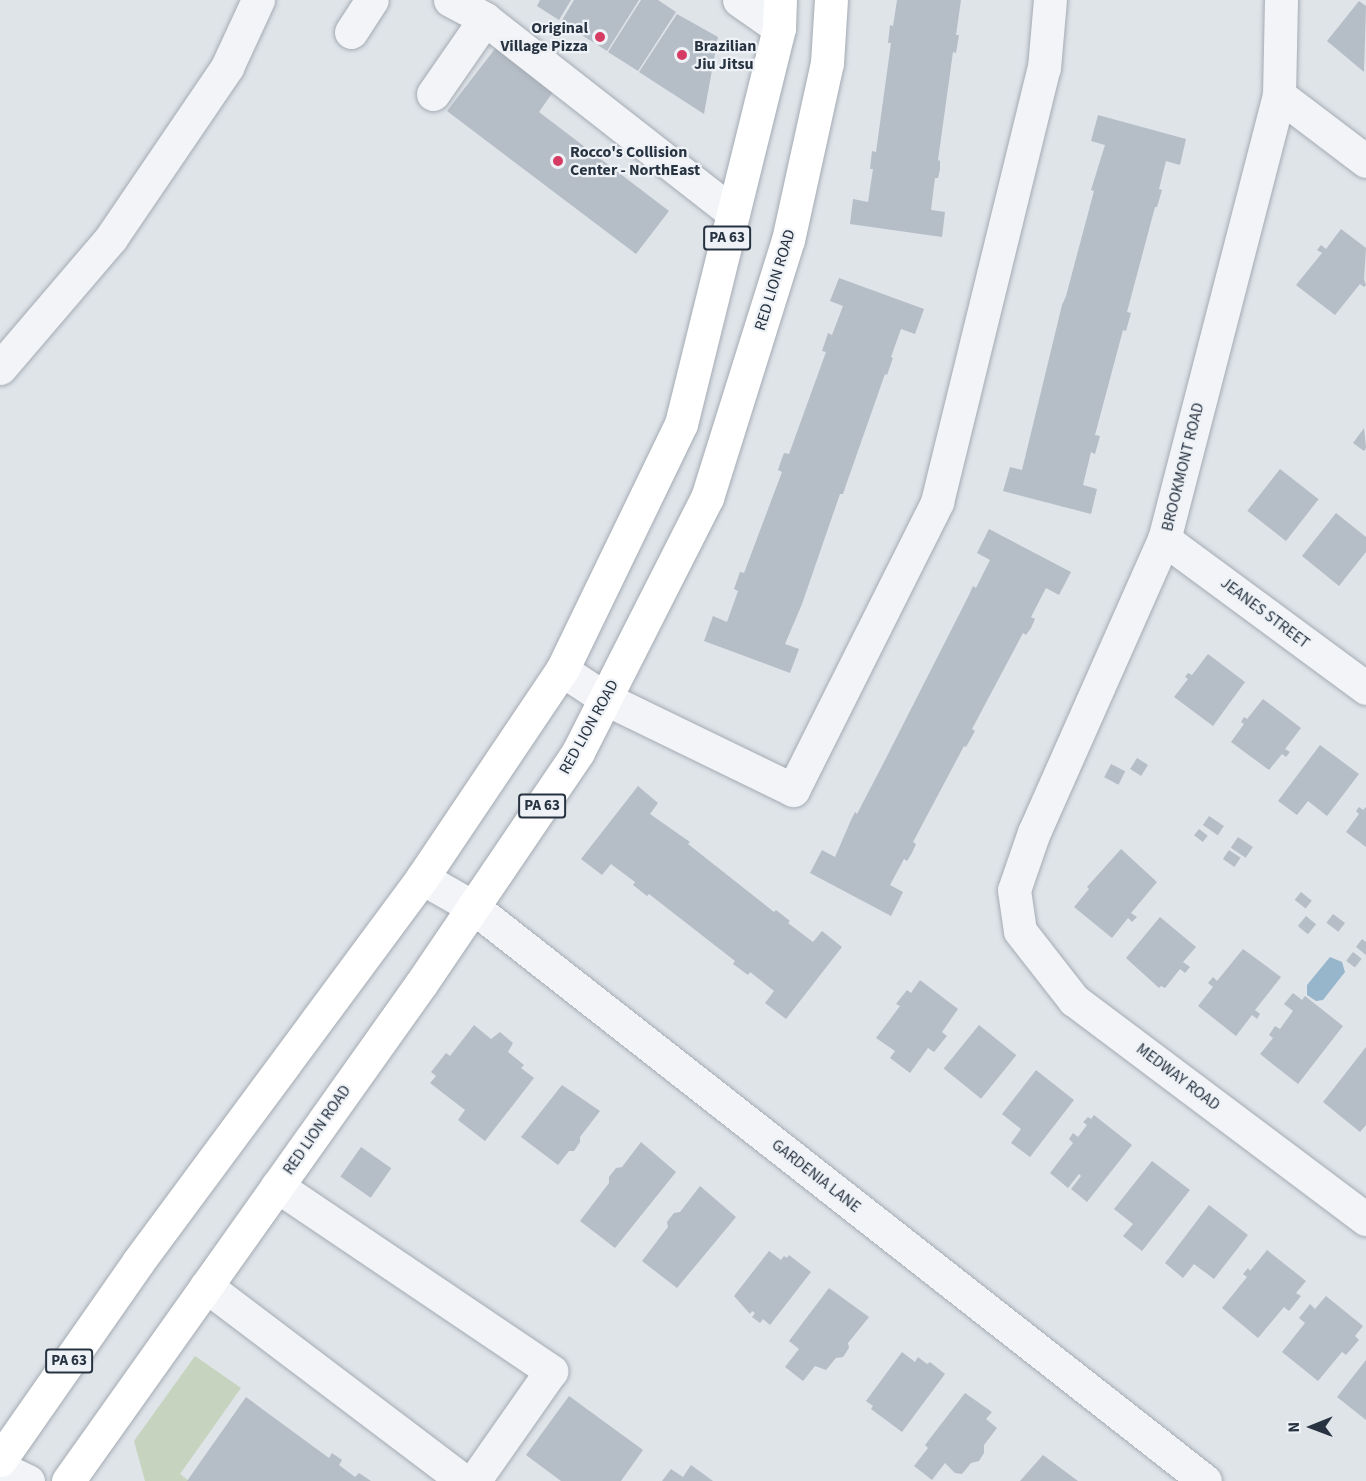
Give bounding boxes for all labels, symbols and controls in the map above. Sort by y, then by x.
place label: Original Village Pizza [500,18,588,56]
marker: Original Village Pizza [593,30,607,44]
place label: Brazilian Jiu Jitsu [694,36,756,74]
marker: Brazilian Jiu Jitsu [675,48,689,62]
place label: Rocco's Collision Center - NorthEast [570,142,700,180]
marker: Rocco's Collision Center - NorthEast [551,154,565,168]
road number: PA 63 [703,226,751,250]
street label: RED LION ROAD [750,227,800,333]
street label: BROOKMONT ROAD [1158,401,1208,533]
street label: JEANES STREET [1217,573,1313,653]
street label: RED LION ROAD [555,677,623,777]
road number: PA 63 [518,794,566,818]
street label: MEDWAY ROAD [1132,1039,1224,1115]
street label: RED LION ROAD [279,1082,355,1178]
street label: GARDENIA LANE [768,1135,864,1217]
road number: PA 63 [45,1349,93,1373]
north arrow [1282,1397,1342,1457]
text: N [1283,1422,1305,1433]

